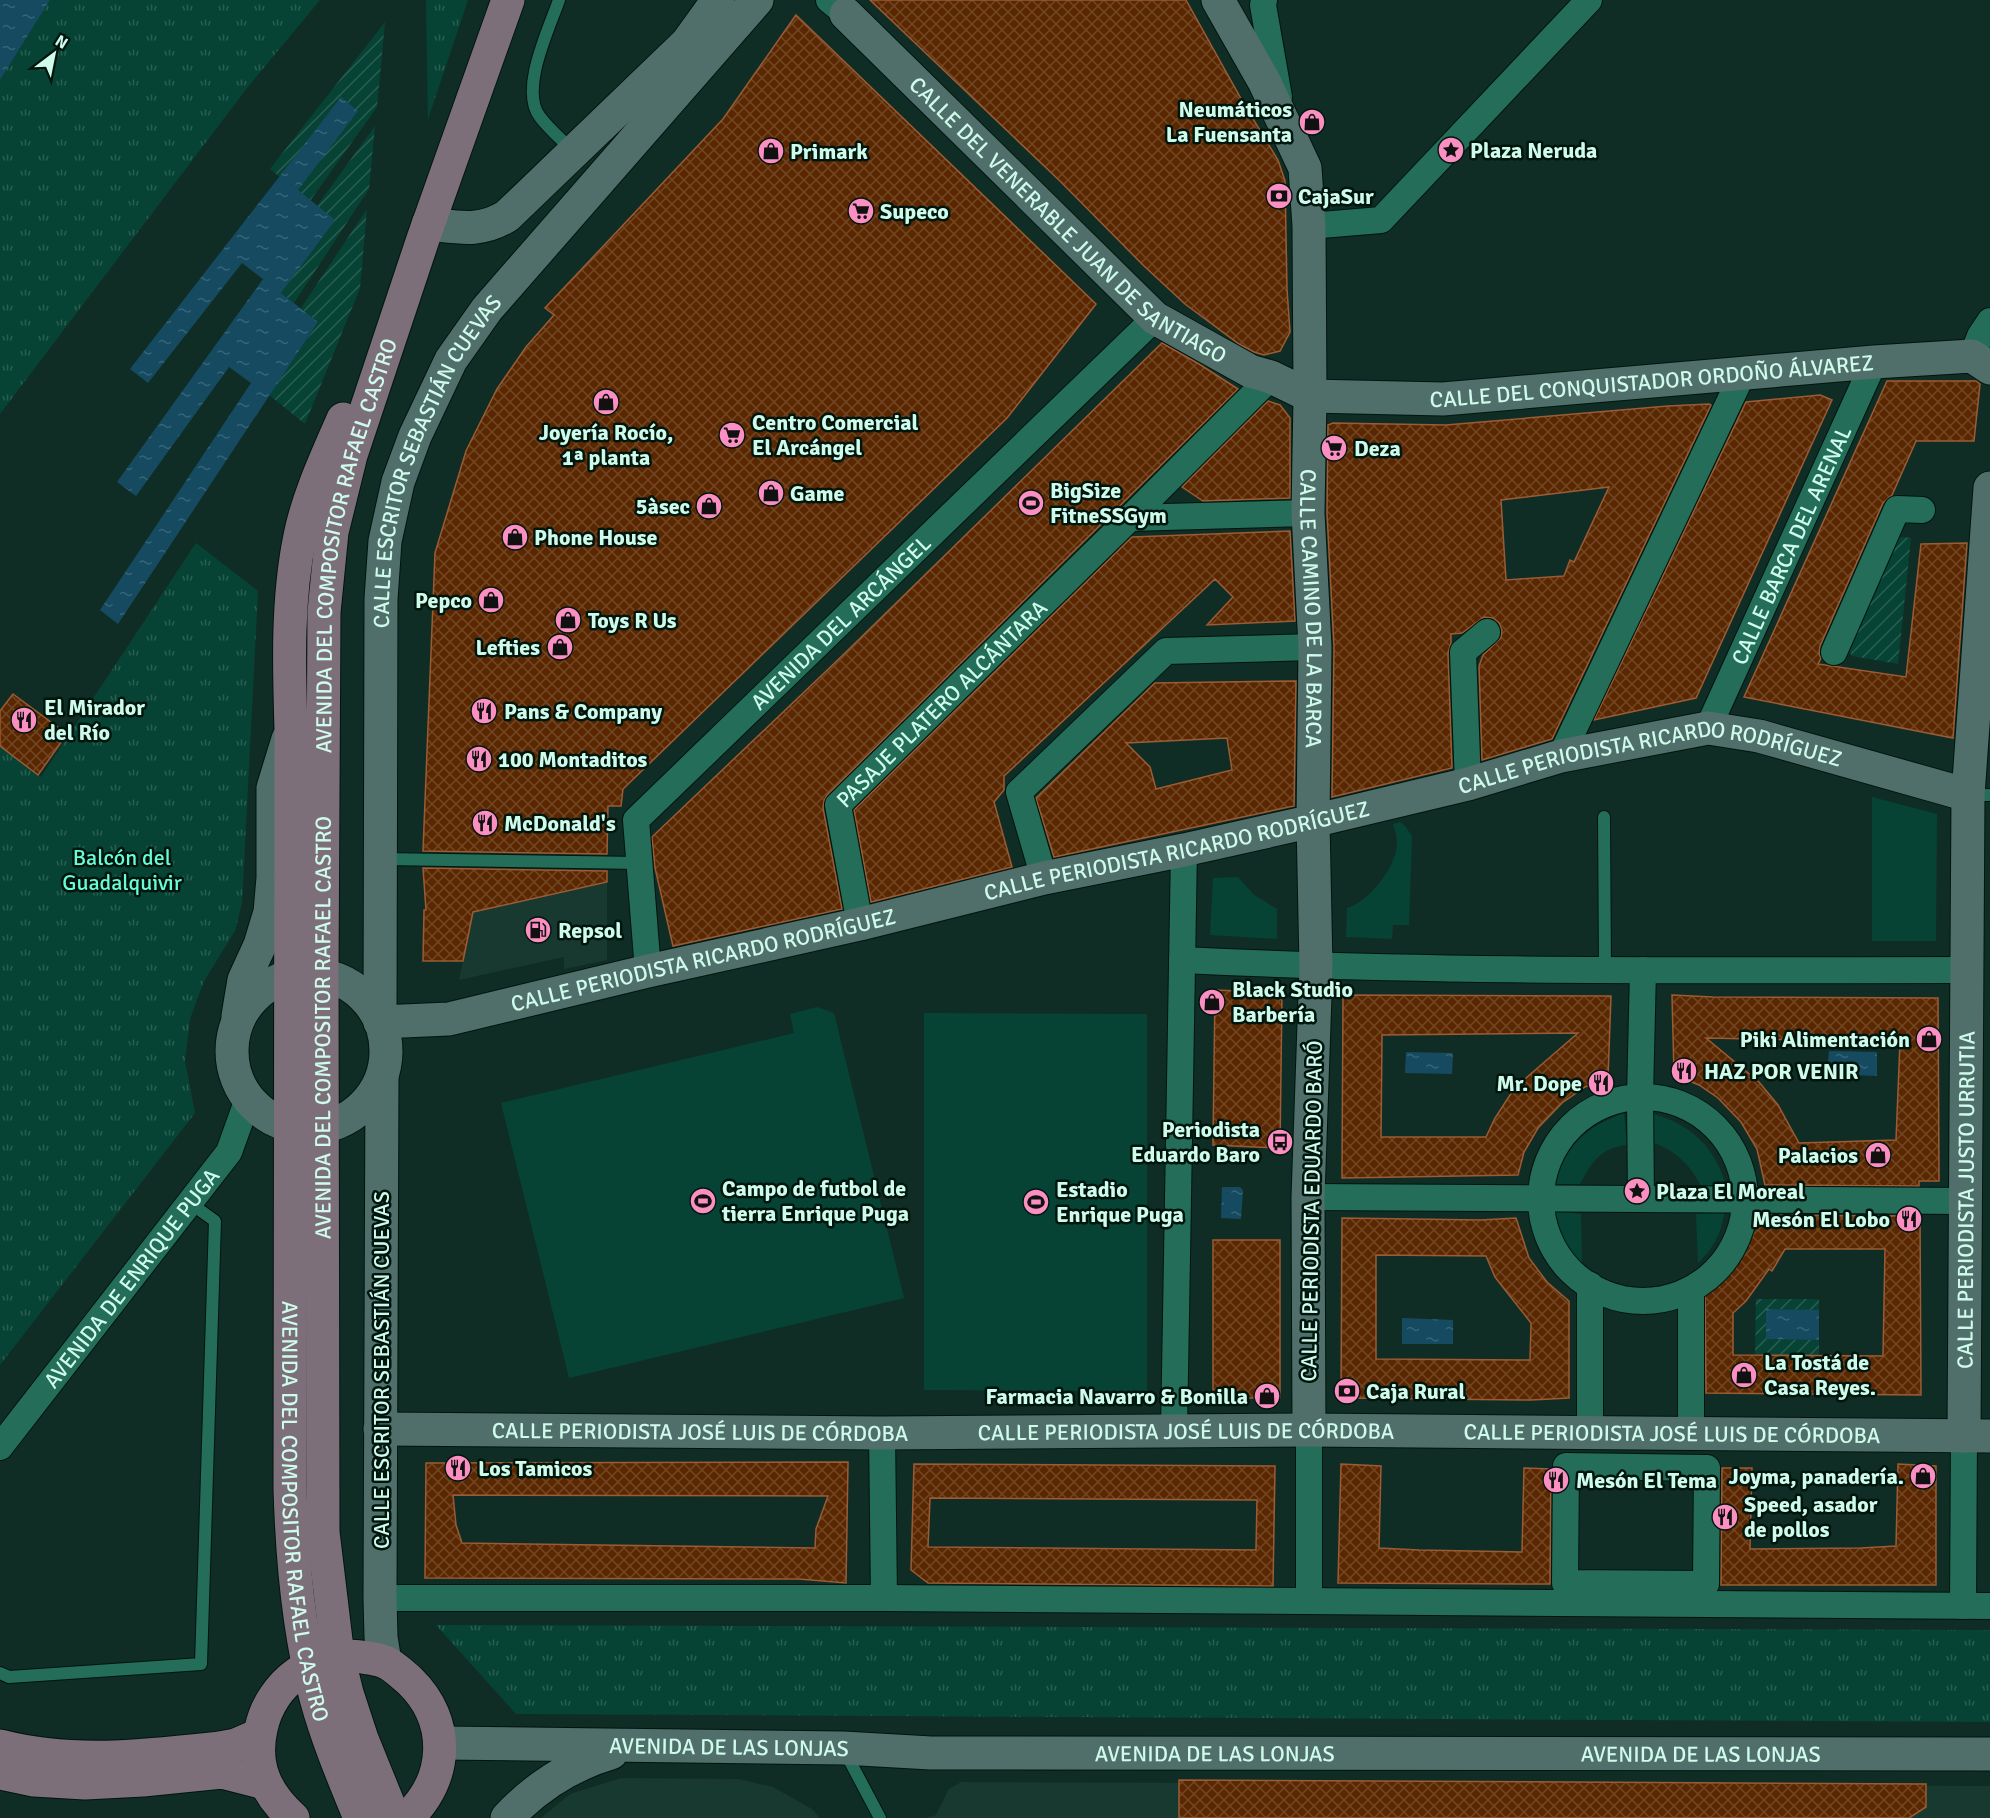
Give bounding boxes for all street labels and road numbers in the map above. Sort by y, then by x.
street label: CALLE DEL VENERABLE JUAN DE SANTIAGO [903,71,1231,369]
street label: CALLE ESCRITOR SEBASTIÁN CUEVAS [368,289,507,628]
street label: AVENIDA DEL COMPOSITOR RAFAEL CASTRO [310,335,403,753]
street label: CALLE DEL CONQUISTADOR ORDOÑO ÁLVAREZ [1429,349,1875,413]
street label: CALLE BARCA DEL ARENAL [1726,421,1857,669]
street label: CALLE CAMINO DE LA BARCA [1294,469,1328,749]
street label: AVENIDA DEL ARCÁNGEL [745,529,936,716]
street label: PASAJE PLATERO ALCÁNTARA [831,594,1053,813]
street label: CALLE PERIODISTA RICARDO RODRÍGUEZ [1455,715,1845,800]
street label: CALLE PERIODISTA RICARDO RODRÍGUEZ [981,795,1372,907]
street label: AVENIDA DEL COMPOSITOR RAFAEL CASTRO [309,816,337,1239]
street label: CALLE PERIODISTA RICARDO RODRÍGUEZ [508,903,898,1018]
street label: CALLE PERIODISTA JUSTO URRUTIA [1951,1030,1981,1369]
street label: CALLE PERIODISTA EDUARDO BARÓ [1295,1040,1328,1382]
street label: AVENIDA DE ENRIQUE PUGA [38,1163,226,1393]
street label: CALLE ESCRITOR SEBASTIÁN CUEVAS [368,1191,395,1549]
street label: AVENIDA DEL COMPOSITOR RAFAEL CASTRO [276,1301,335,1725]
street label: CALLE PERIODISTA JOSÉ LUIS DE CÓRDOBA [492,1417,909,1447]
street label: CALLE PERIODISTA JOSÉ LUIS DE CÓRDOBA [978,1417,1395,1446]
street label: CALLE PERIODISTA JOSÉ LUIS DE CÓRDOBA [1464,1418,1881,1449]
street label: AVENIDA DE LAS LONJAS [609,1732,849,1762]
street label: AVENIDA DE LAS LONJAS [1095,1740,1335,1767]
street label: AVENIDA DE LAS LONJAS [1581,1741,1821,1768]

